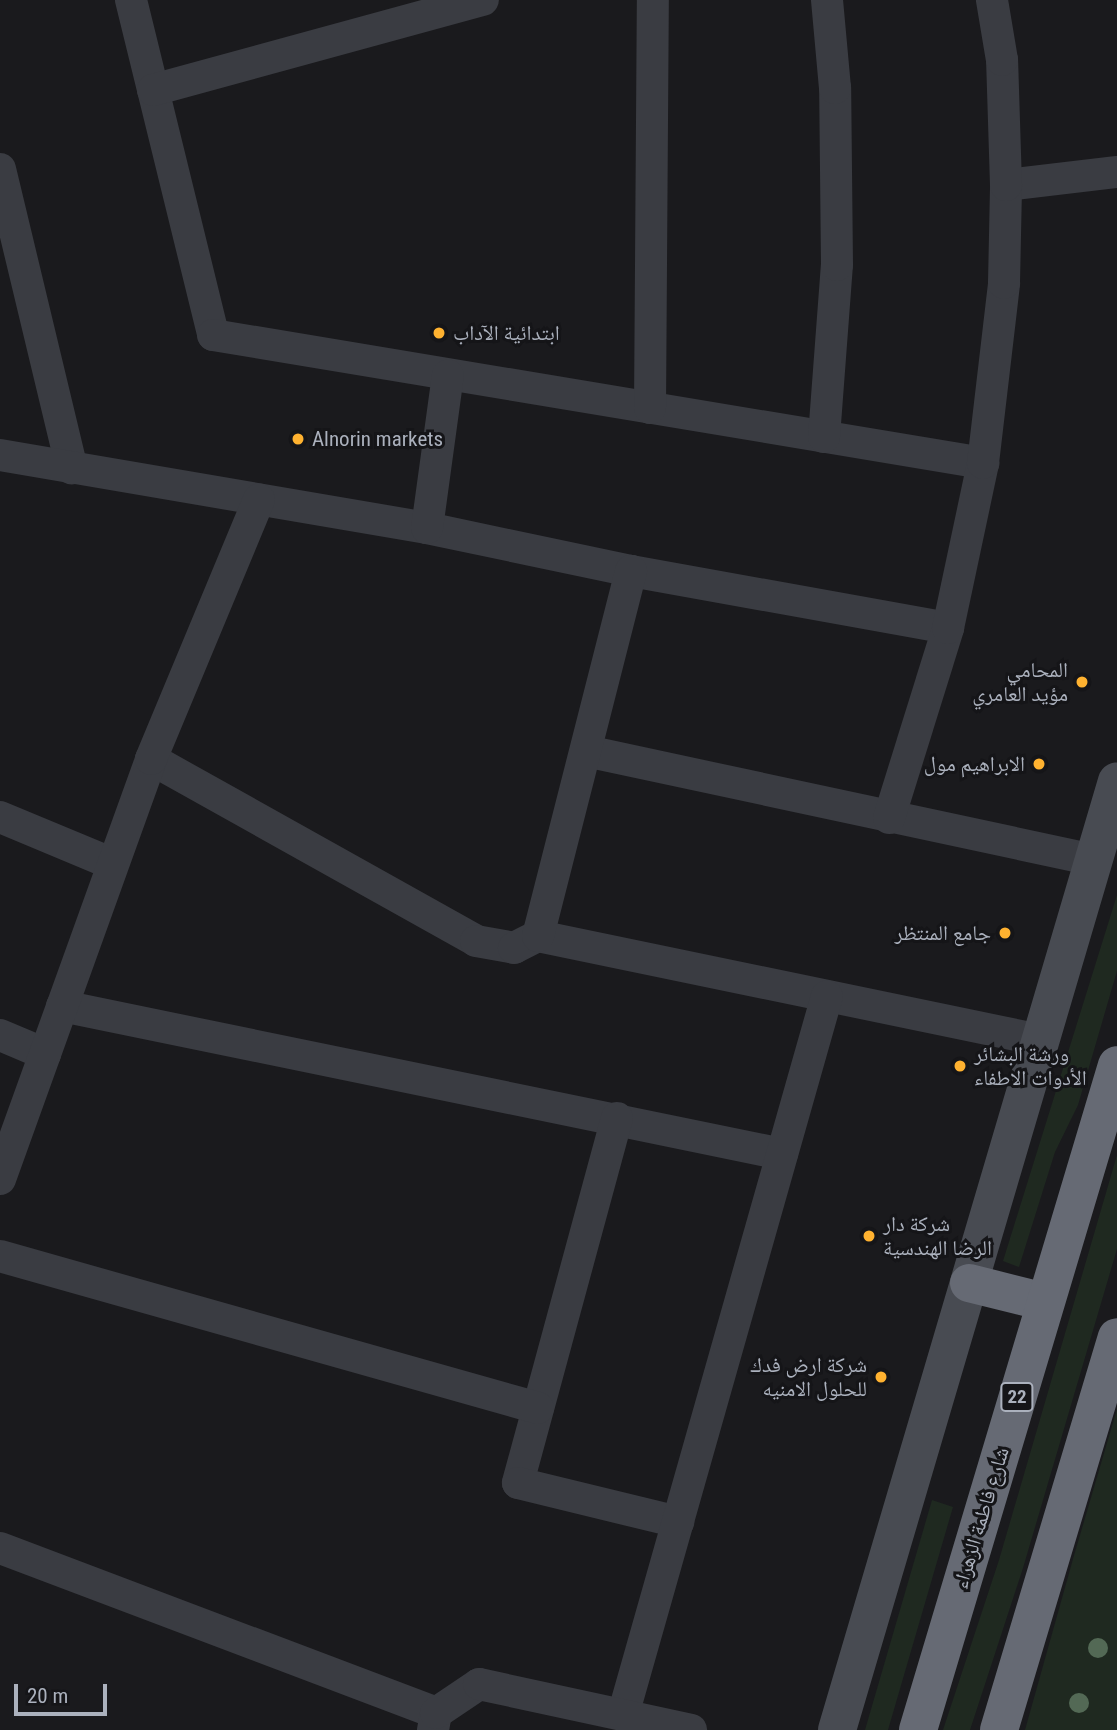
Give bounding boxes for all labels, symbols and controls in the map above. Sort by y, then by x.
place label: ابتدائية الآداب [453,320,560,346]
marker: ابتدائية الآداب [431,325,447,341]
place label: Alnorin markets [312,426,443,452]
marker: Alnorin markets [290,431,306,447]
place label: المحامي مؤيد العامري [972,657,1068,707]
marker: المحامي مؤيد العامري [1074,674,1090,690]
place label: الابراهيم مول [924,751,1025,777]
marker: الابراهيم مول [1031,756,1047,772]
place label: جامع المنتظر [894,920,991,946]
marker: جامع المنتظر [997,925,1013,941]
place label: ورشة البشائر الأدوات الاطفاء [974,1041,1087,1091]
marker: ورشة البشائر الأدوات الاطفاء [952,1058,968,1074]
place label: شركة دار الرضا الهندسية [883,1211,992,1261]
marker: شركة دار الرضا الهندسية [861,1228,877,1244]
place label: شركة ارض فدك للحلول الامنيه [750,1352,867,1402]
marker: شركة ارض فدك للحلول الامنيه [873,1369,889,1385]
road number: 22 [1000,1382,1034,1413]
street label: شارع فاطمة الزهراء [947,1444,1015,1592]
scale bar [18,1670,110,1714]
text: 20 m [27,1684,68,1708]

